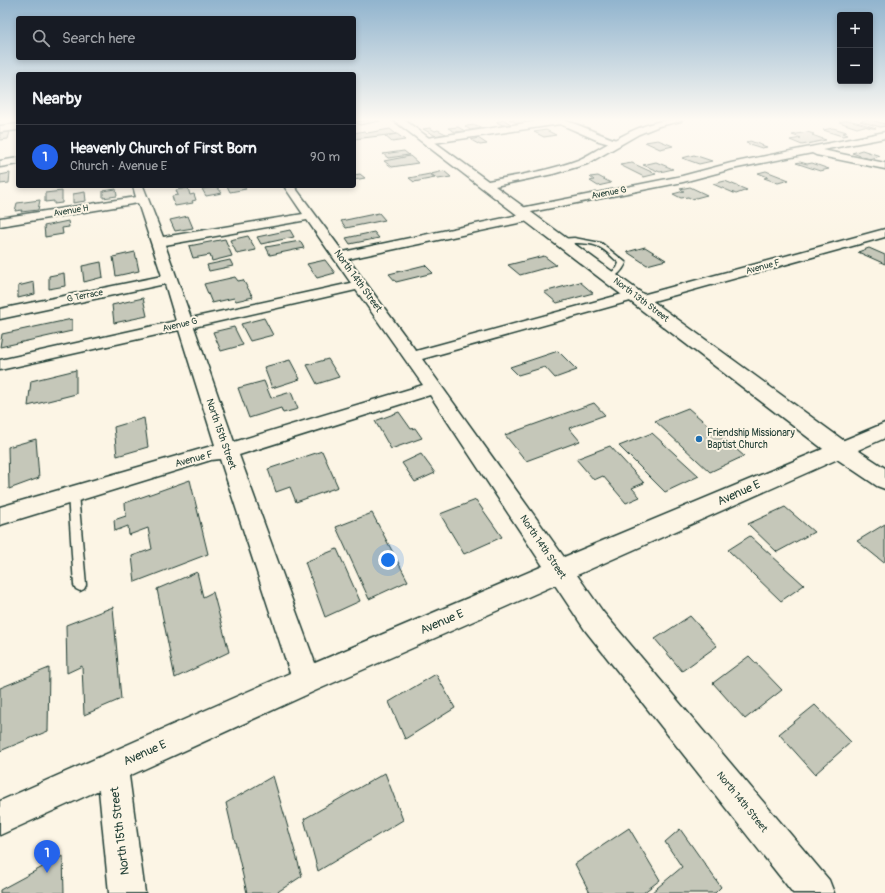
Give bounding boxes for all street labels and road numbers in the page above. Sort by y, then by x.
street label: Avenue G [590,184,628,202]
street label: Avenue H [53,203,90,219]
street label: North 14th Street [331,247,385,315]
street label: Avenue F [745,257,782,277]
street label: North 13th Street [611,276,671,325]
street label: G Terrace [66,287,104,305]
street label: Avenue G [161,316,199,334]
street label: North 15th Street [203,397,239,472]
street label: Avenue F [174,448,214,470]
street label: Avenue E [715,477,763,509]
street label: North 14th Street [517,513,569,582]
street label: Avenue E [418,606,466,638]
street label: Avenue E [121,737,169,769]
street label: North 14th Street [714,769,771,835]
street label: North 15th Street [107,786,133,876]

